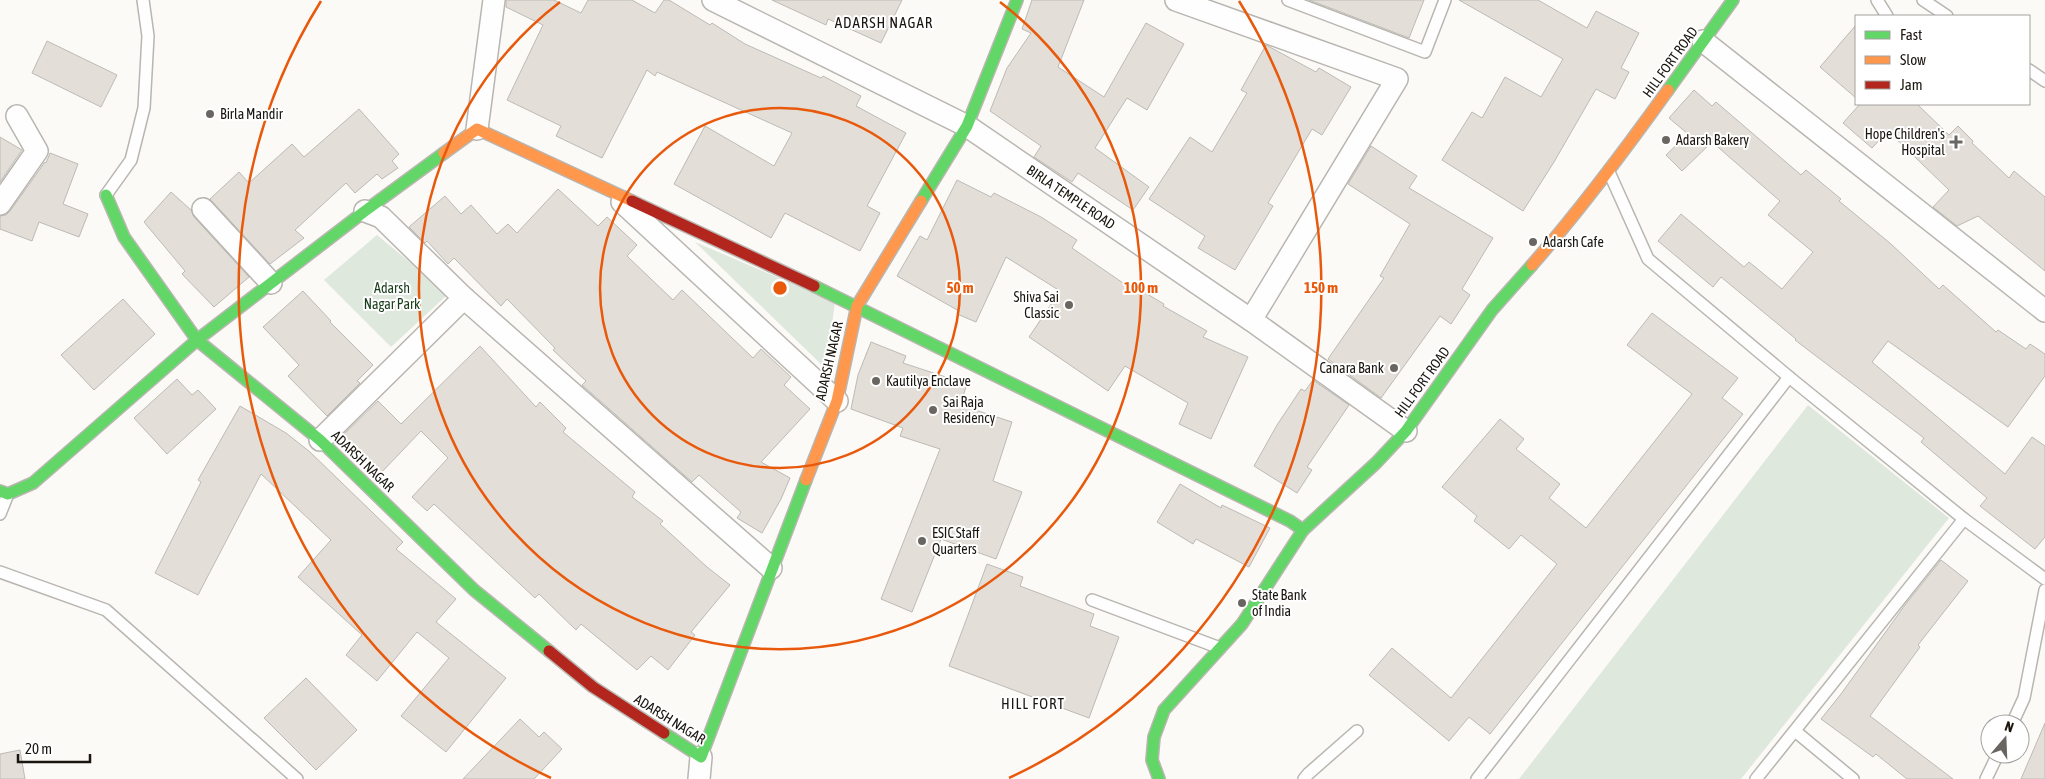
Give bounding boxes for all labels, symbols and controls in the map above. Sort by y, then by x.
district label: ADARSH NAGAR [835,14,933,31]
legend [1855,15,2030,105]
street label: HILL FORT ROAD [1639,24,1701,100]
text: Fast [1900,26,1922,43]
text: Slow [1900,51,1926,68]
text: Jam [1900,76,1923,93]
place label: Birla Mandir [220,106,284,122]
marker: Birla Mandir [204,108,216,120]
place label: Hope Children's Hospital [1865,126,1945,158]
place label: Adarsh Bakery [1676,132,1749,148]
marker: Adarsh Bakery [1660,134,1672,146]
marker: Hope Children's Hospital [1949,135,1963,149]
street label: BIRLA TEMPLE ROAD [1024,162,1118,232]
place label: Adarsh Cafe [1543,234,1604,250]
marker: Adarsh Cafe [1527,236,1539,248]
centre of rings [771,279,789,297]
text: 50 m [947,279,974,296]
text: 100 m [1124,279,1158,296]
text: 150 m [1304,279,1338,296]
park label: Adarsh Nagar Park [364,280,420,312]
place label: Shiva Sai Classic [1013,289,1060,321]
marker: Shiva Sai Classic [1063,299,1075,311]
street label: ADARSH NAGAR [812,320,846,402]
street label: HILL FORT ROAD [1391,344,1453,420]
place label: Canara Bank [1320,360,1384,376]
marker: Canara Bank [1388,362,1400,374]
place label: Kautilya Enclave [886,373,971,389]
marker: Kautilya Enclave [870,375,882,387]
place label: Sai Raja Residency [943,394,995,426]
marker: Sai Raja Residency [927,404,939,416]
street label: ADARSH NAGAR [328,427,398,495]
place label: ESIC Staff Quarters [932,525,980,557]
marker: ESIC Staff Quarters [916,535,928,547]
place label: State Bank of India [1252,587,1307,619]
marker: State Bank of India [1236,597,1248,609]
street label: ADARSH NAGAR [631,691,709,747]
district label: HILL FORT [1001,695,1065,712]
north arrow [1980,714,2030,764]
text: N [2003,718,2016,736]
scale bar [18,732,90,764]
text: 20 m [25,740,52,757]

